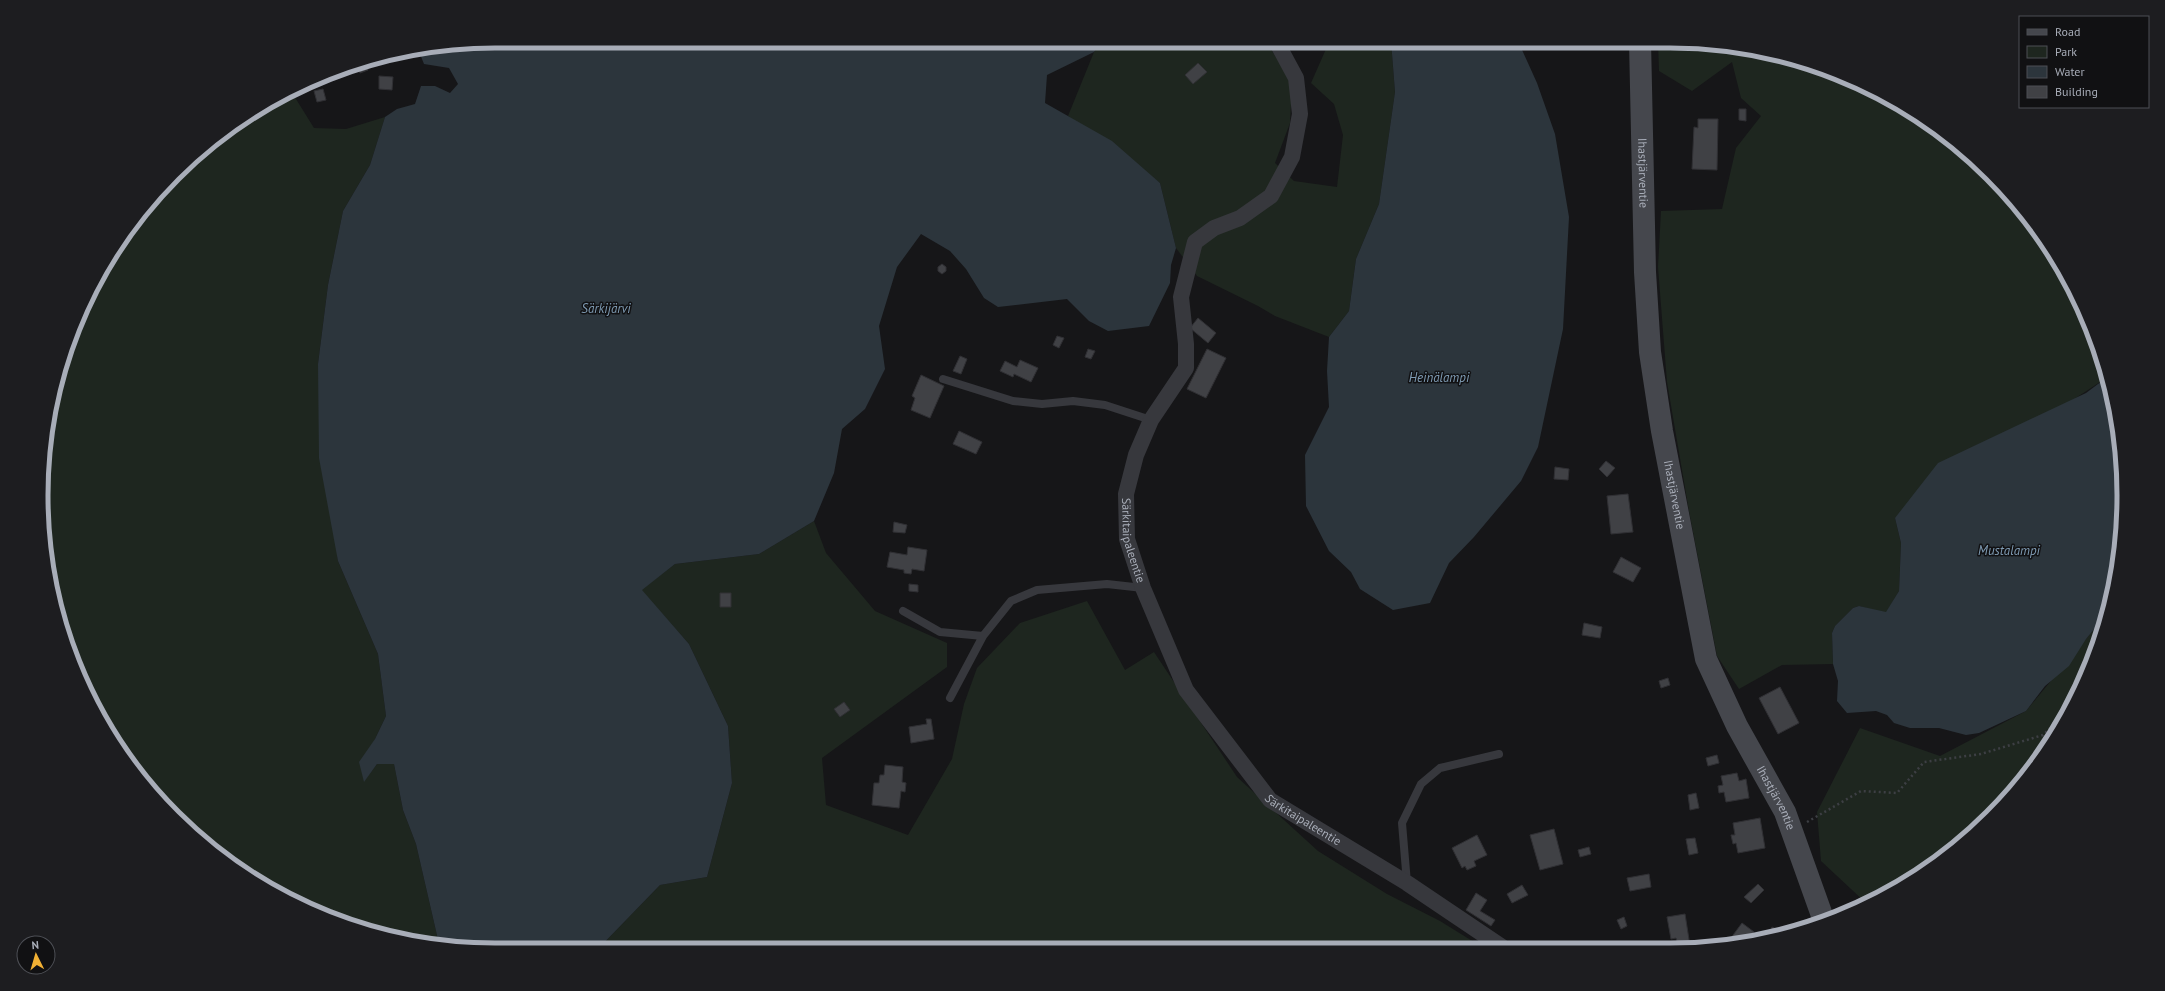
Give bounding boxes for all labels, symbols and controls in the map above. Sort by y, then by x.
legend [2019,16,2149,108]
text: Road [2055,24,2080,39]
text: Park [2055,44,2077,59]
text: Water [2055,64,2085,79]
text: Building [2055,84,2098,99]
street label: Ihastjärventie [1635,138,1652,208]
water label: Särkijärvi [581,300,631,317]
water label: Heinälampi [1409,369,1470,386]
street label: Ihastjärventie [1661,459,1689,530]
street label: Särkitaipaleentie [1119,498,1149,584]
water label: Mustalampi [1978,542,2041,559]
street label: Ihastjärventie [1754,763,1799,832]
street label: Särkitaipaleentie [1262,791,1344,848]
north arrow [16,935,56,975]
text: N [31,938,39,952]

